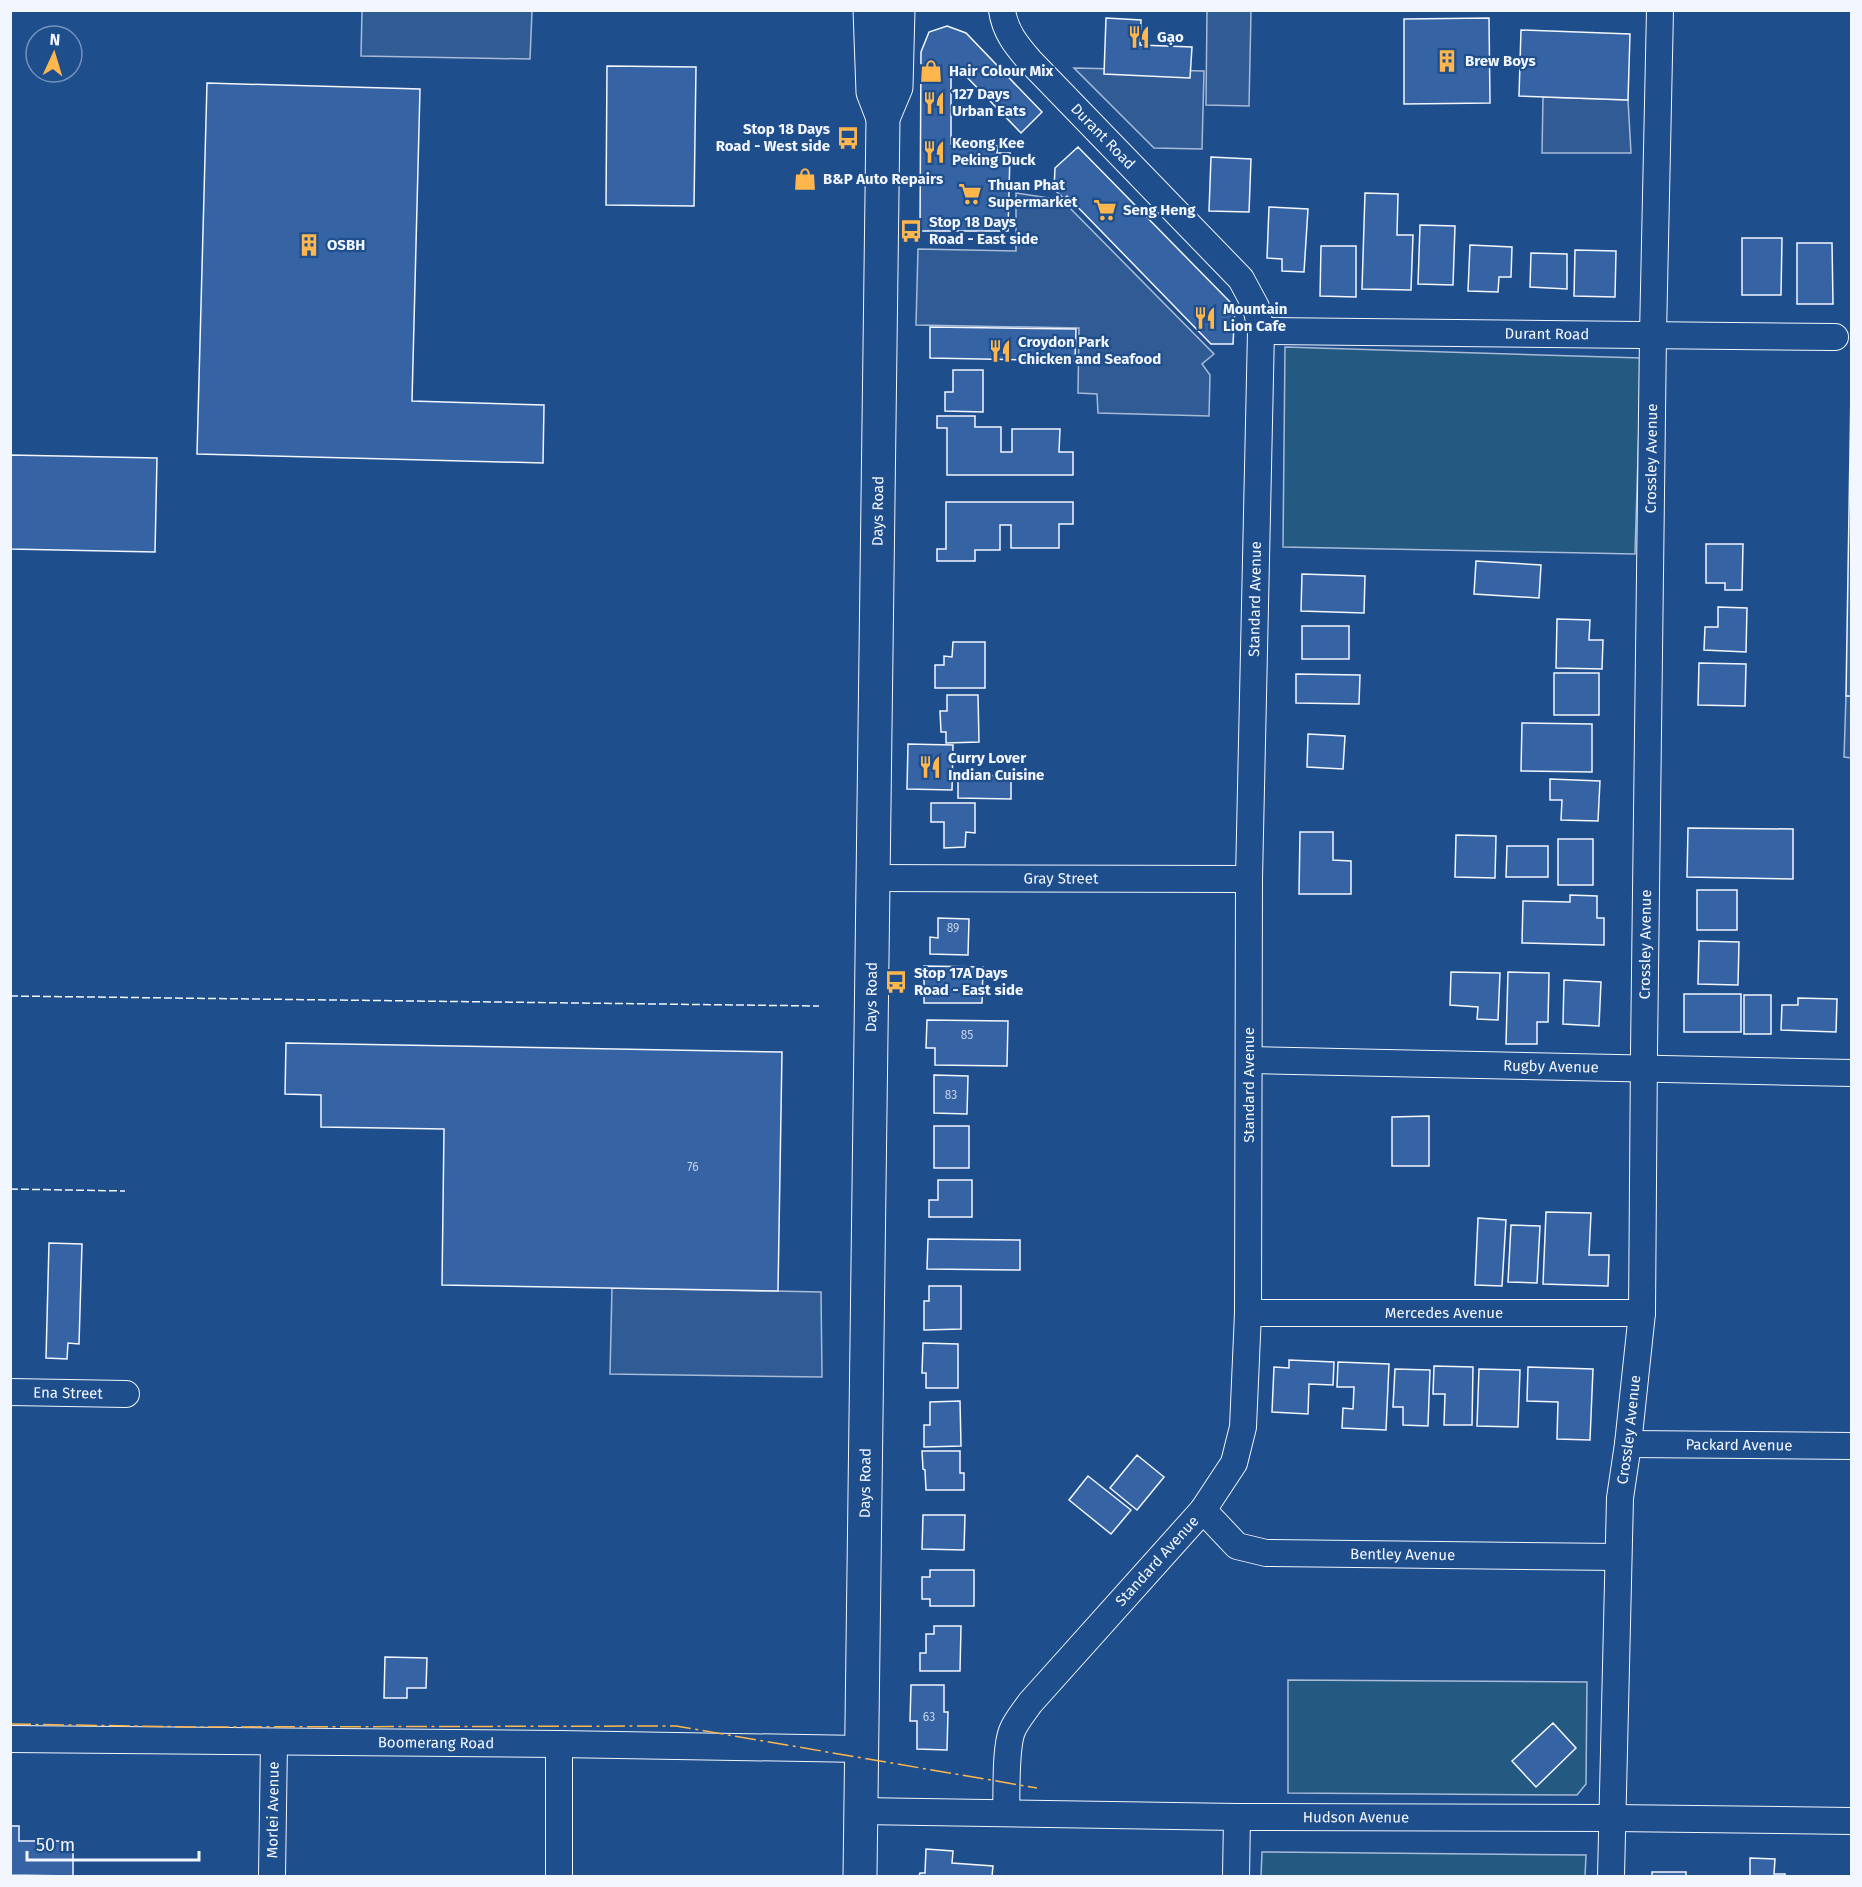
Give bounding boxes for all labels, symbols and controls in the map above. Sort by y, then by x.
north arrow [24,24,84,84]
restaurant icon: Gạo [1126,24,1152,50]
place label: Gạo [1157,28,1184,46]
text: N [49,30,61,49]
building icon: Brew Boys [1434,48,1460,74]
place label: Brew Boys [1465,52,1536,70]
shop icon: Hair Colour Mix [918,58,944,84]
place label: Hair Colour Mix [949,62,1053,80]
place label: 127 Days Urban Eats [952,85,1026,120]
restaurant icon: 127 Days Urban Eats [921,90,947,116]
street label: Durant Road [1067,100,1139,173]
place label: Stop 18 Days Road - West side [716,120,830,155]
bus stop icon: Stop 18 Days Road - West side [835,125,861,151]
place label: Keong Kee Peking Duck [952,134,1036,169]
restaurant icon: Keong Kee Peking Duck [921,139,947,165]
shop icon: B&P Auto Repairs [792,166,818,192]
place label: B&P Auto Repairs [823,170,943,188]
place label: Thuan Phat Supermarket [988,176,1078,211]
supermarket icon: Thuan Phat Supermarket [957,181,983,207]
supermarket icon: Seng Heng [1092,197,1118,223]
place label: Seng Heng [1123,201,1196,219]
place label: Stop 18 Days Road - East side [929,213,1038,248]
bus stop icon: Stop 18 Days Road - East side [898,218,924,244]
building icon: OSBH [296,232,322,258]
place label: OSBH [327,236,365,254]
place label: Mountain Lion Cafe [1223,300,1288,335]
restaurant icon: Mountain Lion Cafe [1192,305,1218,331]
street label: Durant Road [1505,325,1589,343]
place label: Croydon Park Chicken and Seafood [1018,333,1161,368]
restaurant icon: Croydon Park Chicken and Seafood [987,338,1013,364]
street label: Crossley Avenue [1642,403,1661,514]
street label: Days Road [868,476,887,546]
street label: Standard Avenue [1245,541,1265,657]
place label: Curry Lover Indian Cuisine [948,749,1044,784]
restaurant icon: Curry Lover Indian Cuisine [917,754,943,780]
street label: Gray Street [1024,869,1099,888]
street label: Crossley Avenue [1636,889,1655,999]
house number: 89 [947,921,959,935]
street label: Days Road [862,962,881,1032]
place label: Stop 17A Days Road - East side [914,964,1023,999]
bus stop icon: Stop 17A Days Road - East side [883,969,909,995]
street label: Standard Avenue [1240,1027,1258,1143]
house number: 85 [961,1028,973,1042]
street label: Rugby Avenue [1503,1056,1599,1077]
house number: 83 [945,1088,957,1102]
house number: 76 [687,1160,699,1174]
street label: Mercedes Avenue [1385,1304,1503,1322]
street label: Crossley Avenue [1613,1374,1644,1485]
street label: Ena Street [33,1383,104,1403]
street label: Packard Avenue [1685,1436,1793,1454]
street label: Days Road [856,1448,875,1518]
street label: Standard Avenue [1112,1512,1202,1610]
street label: Bentley Avenue [1350,1545,1455,1564]
house number: 63 [923,1710,935,1724]
street label: Boomerang Road [378,1733,494,1752]
street label: Morlei Avenue [263,1761,283,1859]
street label: Hudson Avenue [1303,1808,1409,1826]
scale bar [27,1824,200,1862]
text: 50 m [36,1834,75,1856]

